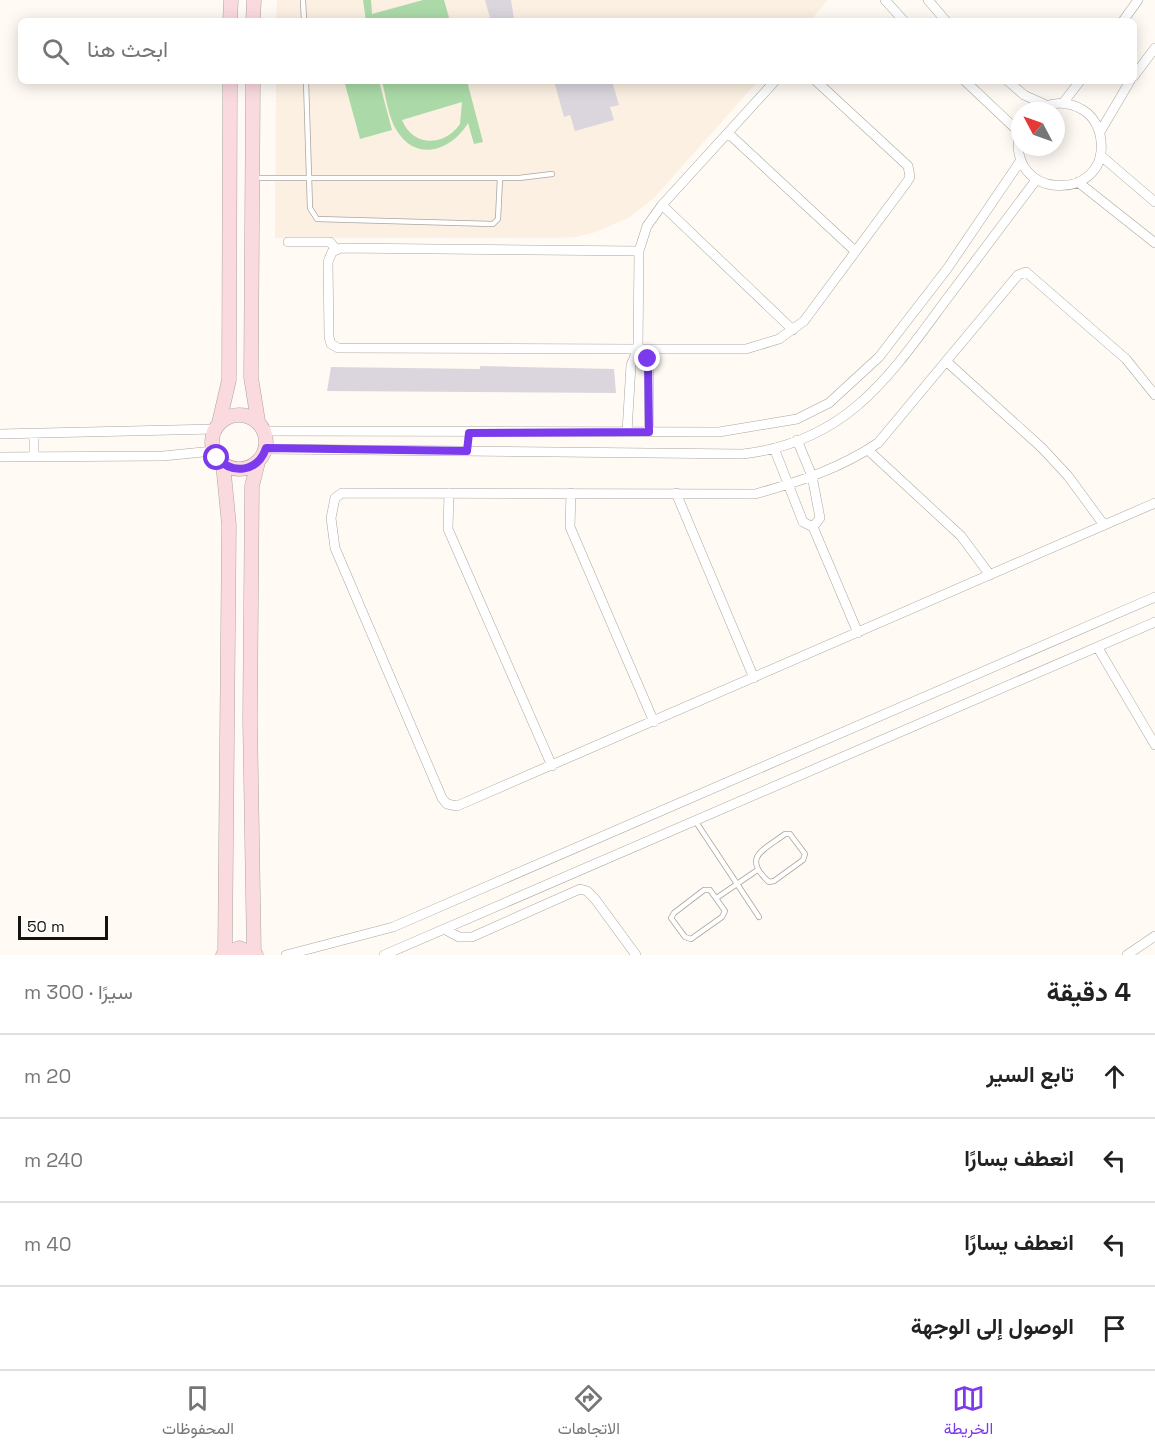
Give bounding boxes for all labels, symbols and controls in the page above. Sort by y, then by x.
search box [18,18,1137,84]
icon: search [39,35,72,68]
text: ابحث هنا [87,35,168,63]
north arrow [1011,102,1065,156]
route end [634,345,660,371]
route start [203,444,229,470]
scale bar [18,913,108,940]
text: 50 m [27,916,65,937]
text: 4 دقيقة [1047,975,1131,1009]
text: سيرًا · 300 m [24,979,133,1005]
text: تابع السير [986,1060,1074,1088]
icon: ahead [1098,1060,1131,1093]
text: 20 m [24,1063,71,1089]
text: انعطف يسارًا [964,1144,1074,1172]
icon: left [1098,1144,1131,1177]
text: 240 m [24,1147,83,1173]
text: انعطف يسارًا [964,1228,1074,1256]
icon: left [1098,1228,1131,1261]
text: 40 m [24,1231,72,1257]
text: الوصول إلى الوجهة [911,1312,1074,1340]
icon: arrive [1098,1312,1131,1345]
tab: المحفوظات [162,1382,234,1443]
tab: الاتجاهات [558,1382,620,1443]
tab: الخريطة [944,1382,993,1443]

